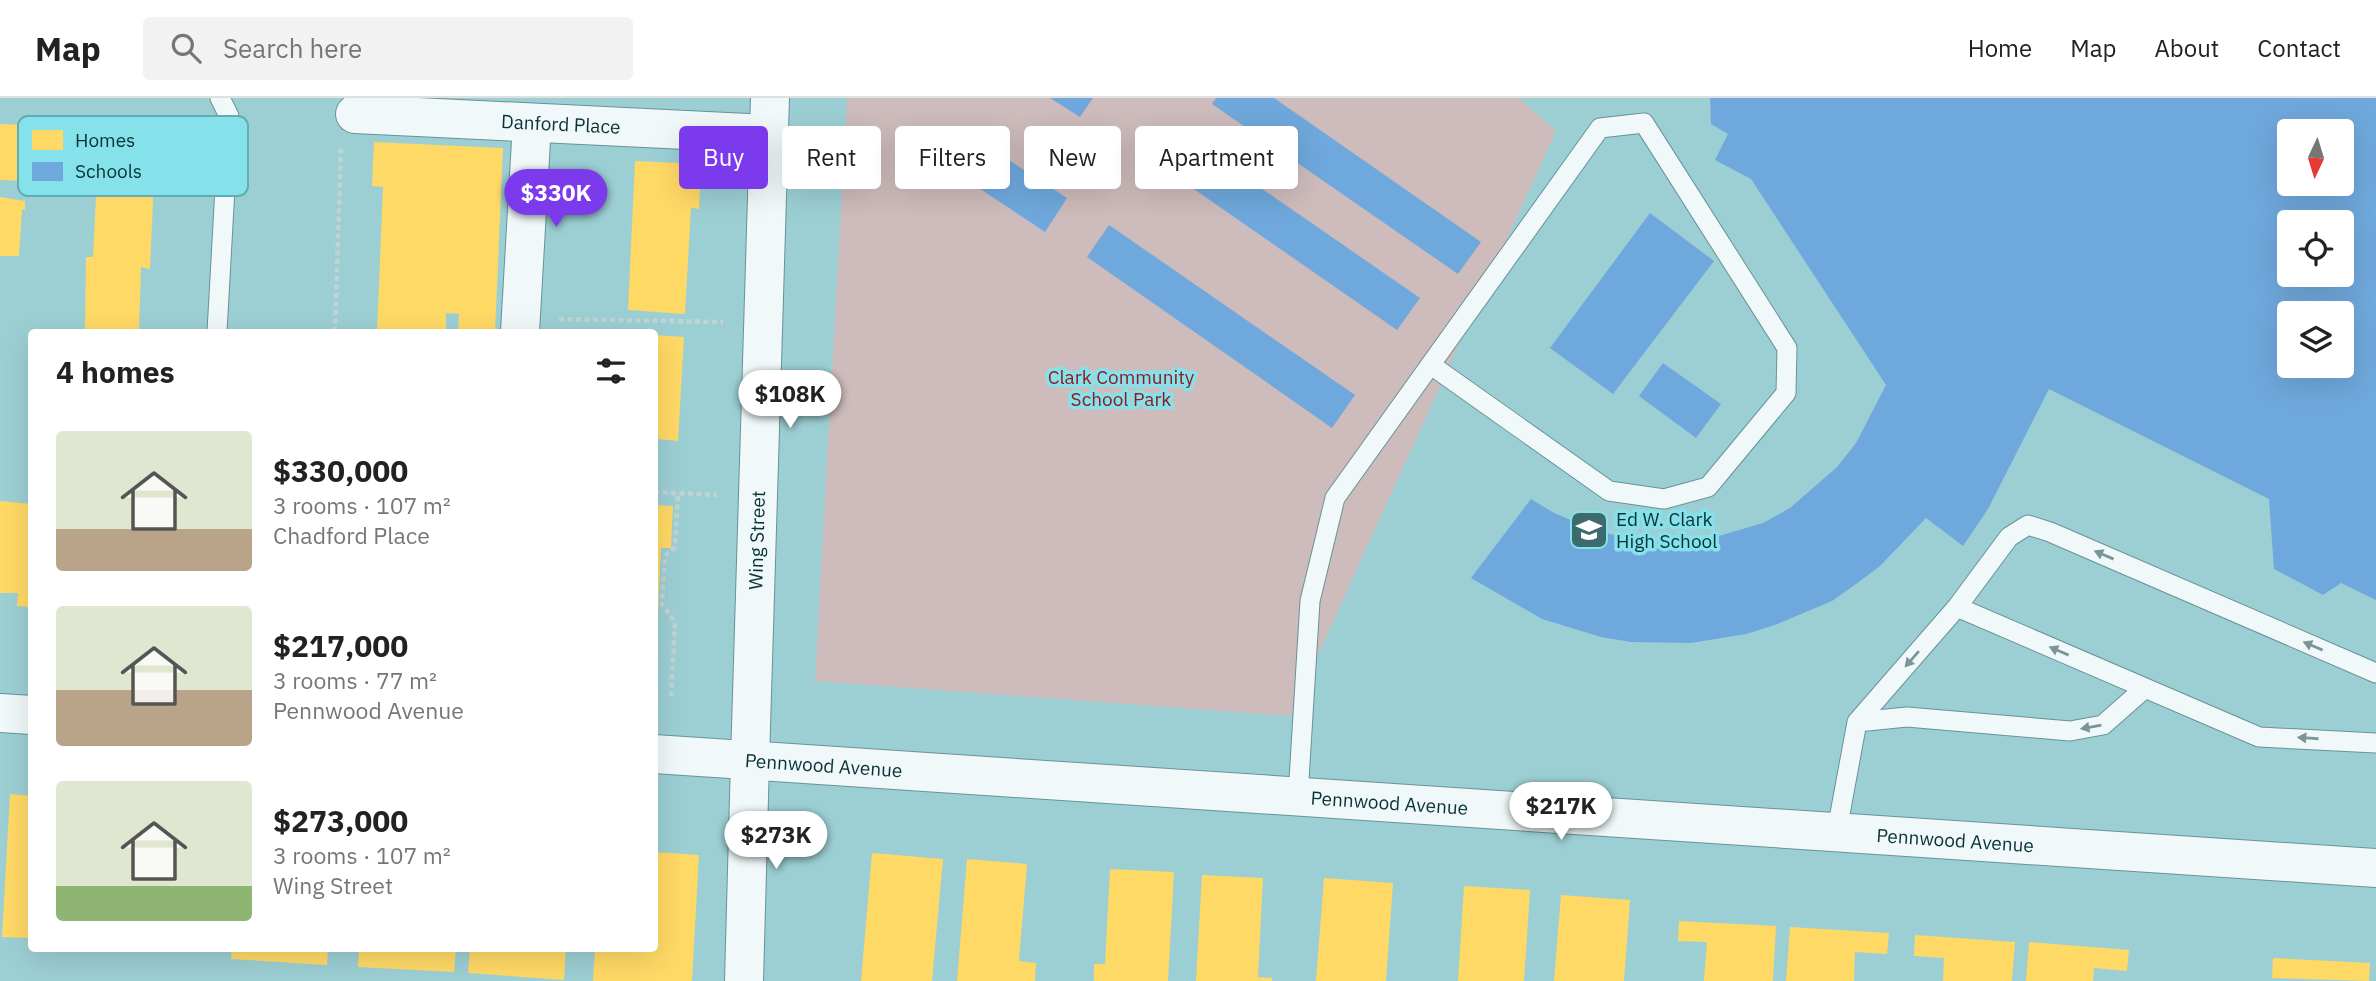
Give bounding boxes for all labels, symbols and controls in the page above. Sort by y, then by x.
search box [143,17,633,80]
text: Map [35,27,101,70]
icon: search [167,29,205,67]
text: Search here [223,31,362,65]
text: Home [1968,32,2032,64]
text: Map [2070,32,2116,64]
text: About [2154,32,2219,64]
text: Contact [2257,32,2341,64]
street label: Danford Place [500,109,621,139]
legend [18,116,248,196]
north arrow [2277,119,2354,196]
map controls [2277,119,2354,378]
chip: Buy [679,126,768,189]
chip: Rent [782,126,881,189]
chip: Filters [895,126,1010,189]
chip: New [1024,126,1121,189]
chip: Apartment [1135,126,1298,189]
text: Homes [75,128,135,152]
text: Schools [75,159,142,183]
pin: $330K [507,170,605,229]
text: $330K [520,177,592,207]
button: locate [2277,210,2354,287]
button: layers [2277,301,2354,378]
text: 4 homes [56,352,175,391]
icon: filters [592,352,630,390]
park label: Clark Community School Park [1048,365,1195,411]
pin: $108K [741,370,839,430]
text: $108K [754,378,826,408]
text: $330,000 [273,451,408,490]
icon: home [112,459,196,543]
text: 3 rooms · 107 m² [273,490,451,520]
street label: Wing Street [743,490,770,590]
place label: Ed W. Clark High School [1616,507,1717,553]
school or university icon: Ed W. Clark High School [1568,509,1610,551]
text: Chadford Place [273,520,430,550]
one-way arrow [2094,550,2115,561]
text: $217,000 [273,626,408,665]
icon: home [112,634,196,718]
one-way arrow [2303,640,2324,651]
one-way arrow [2049,645,2070,656]
one-way arrow [1905,650,1921,667]
text: 3 rooms · 77 m² [273,665,437,695]
text: Pennwood Avenue [273,695,464,725]
one-way arrow [2080,722,2102,733]
one-way arrow [2297,732,2319,743]
street label: Pennwood Avenue [744,748,903,782]
pin: $217K [1512,782,1610,842]
street label: Pennwood Avenue [1310,785,1469,820]
text: $217K [1525,790,1597,820]
text: $273,000 [273,801,408,840]
icon: home [112,809,196,893]
pin: $273K [727,812,825,871]
text: $273K [740,819,812,849]
street label: Pennwood Avenue [1876,823,2035,857]
text: 3 rooms · 107 m² [273,840,451,870]
text: Wing Street [273,870,393,900]

